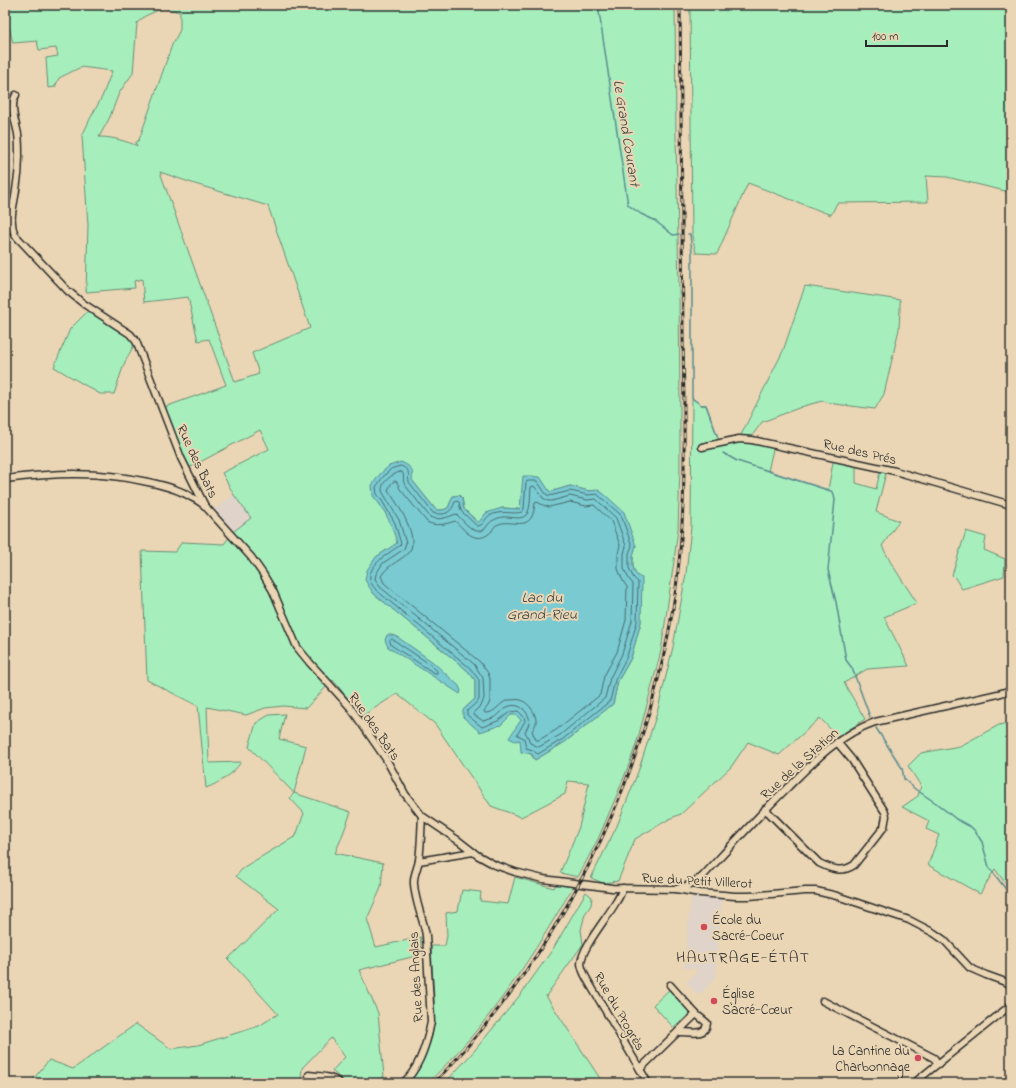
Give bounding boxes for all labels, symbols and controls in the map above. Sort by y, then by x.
scale bar [866,22,947,48]
text: 100 m [872,28,899,46]
water label: Le Grand Courant [607,78,646,190]
street label: Rue des Bats [170,421,223,502]
street label: Rue des Prés [821,434,899,471]
water label: Lac du Grand-Rieu [507,587,577,626]
street label: Rue des Bats [342,688,405,765]
street label: Rue de la Station [756,723,844,805]
street label: Rue du Petit Villerot [641,868,753,895]
place label: École du Sacré-Coeur [712,910,785,947]
marker: École du Sacré-Coeur [699,922,709,932]
street label: Rue des Anglais [404,931,430,1023]
district label: HAUTRAGE-ÉTAT [676,946,810,970]
street label: Rue du Progrès [587,969,650,1055]
place label: Église Sacré-Cœur [722,984,793,1021]
marker: Église Sacré-Cœur [709,996,719,1006]
place label: La Cantine du Charbonnage [832,1041,911,1079]
marker: La Cantine du Charbonnage [913,1053,923,1063]

